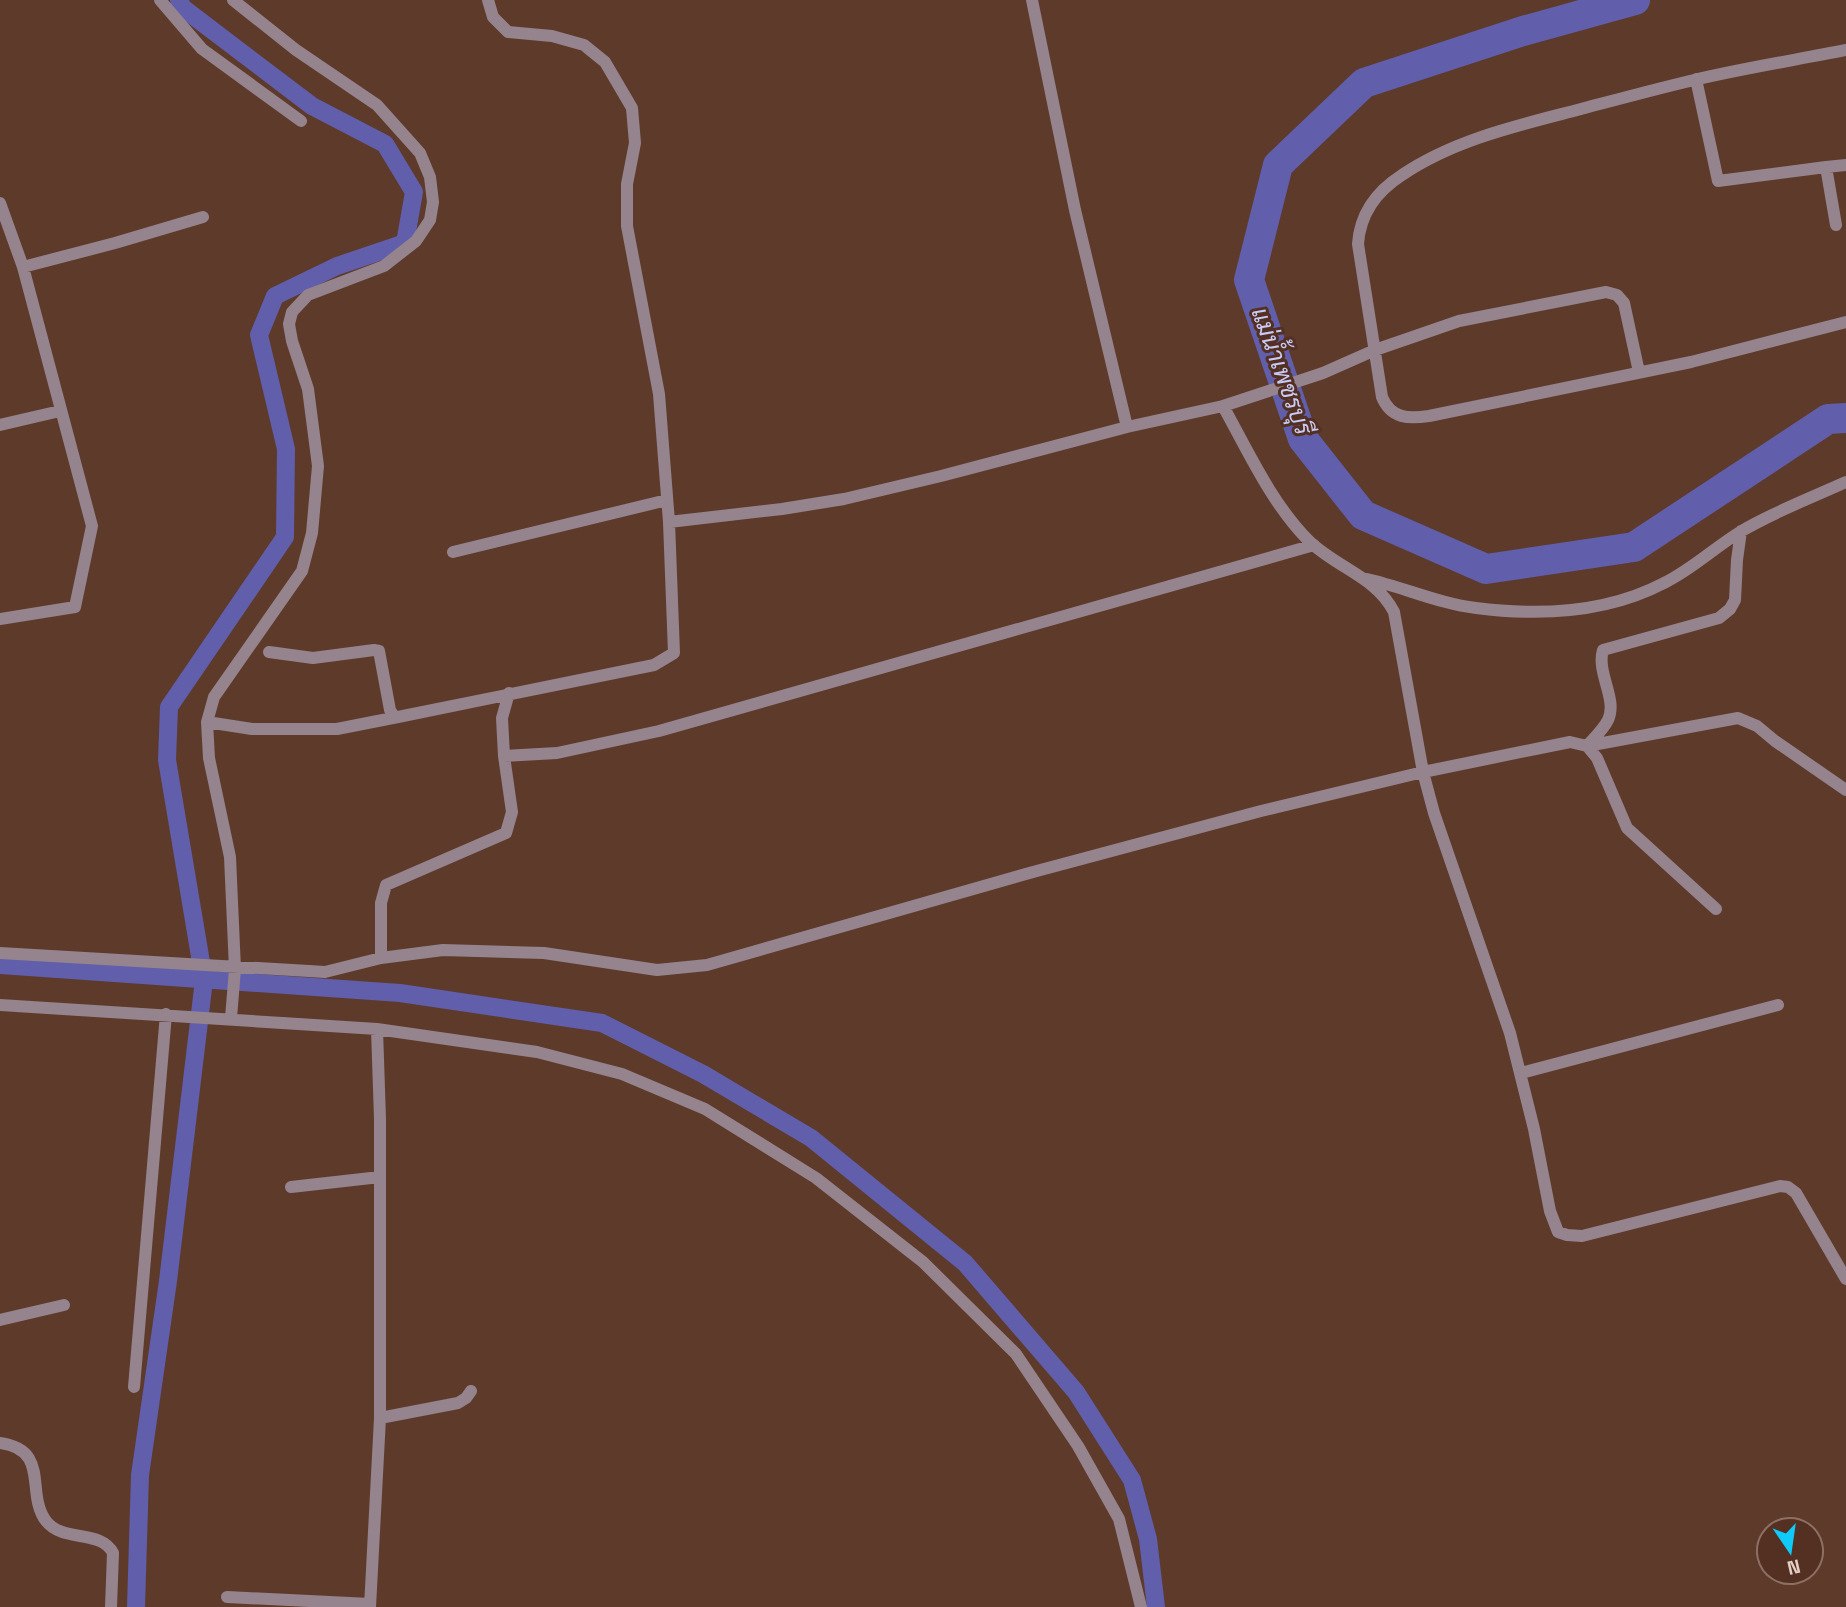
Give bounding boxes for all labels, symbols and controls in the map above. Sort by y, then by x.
water label: แม่น้ำเพชรบุรี [1244,302,1324,441]
north arrow [1755,1516,1825,1586]
text: N [1785,1553,1803,1581]

